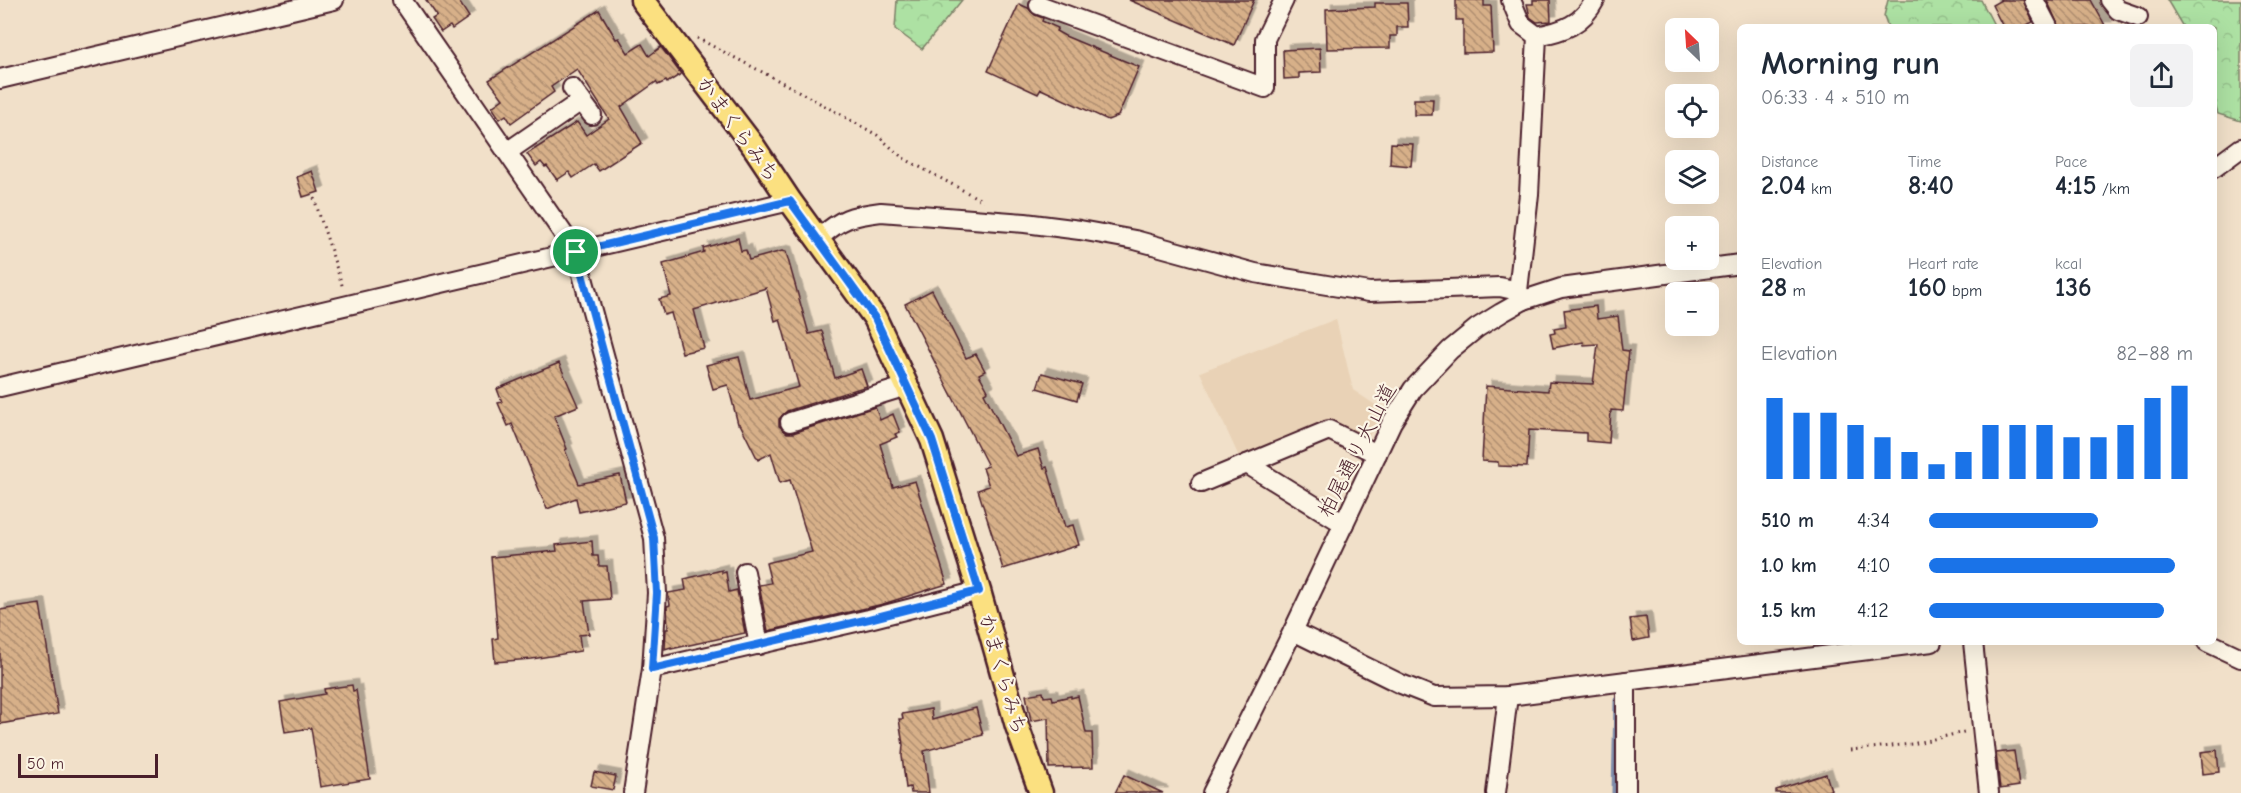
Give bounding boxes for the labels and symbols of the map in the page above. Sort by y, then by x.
north arrow [1665,18,1719,72]
street label: かまくらみち [692,71,784,187]
pin [550,226,601,277]
street label: 柏尾通り大山道 [1313,379,1401,521]
street label: かまくらみち [974,611,1032,737]
scale bar [18,751,158,778]

